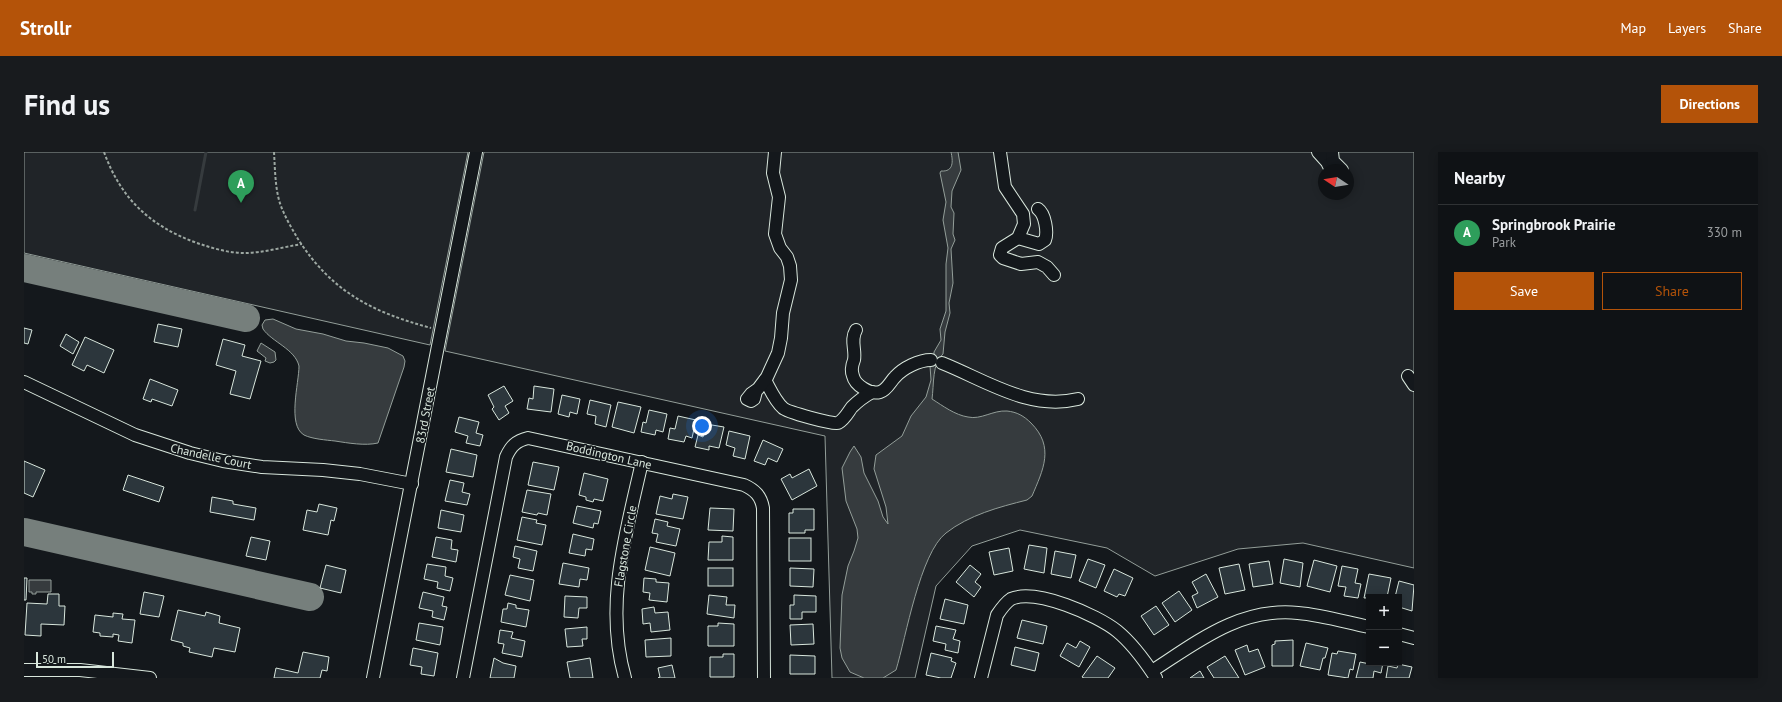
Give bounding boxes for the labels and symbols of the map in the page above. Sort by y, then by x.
north arrow [1318,164,1354,200]
pin: A [228,170,254,203]
street label: 83rd Street [412,385,438,445]
your location [692,416,712,436]
street label: Boddington Lane [565,438,653,472]
street label: Chandelle Court [169,440,253,472]
street label: Flagstone Circle [610,504,640,588]
scale bar [36,650,114,669]

